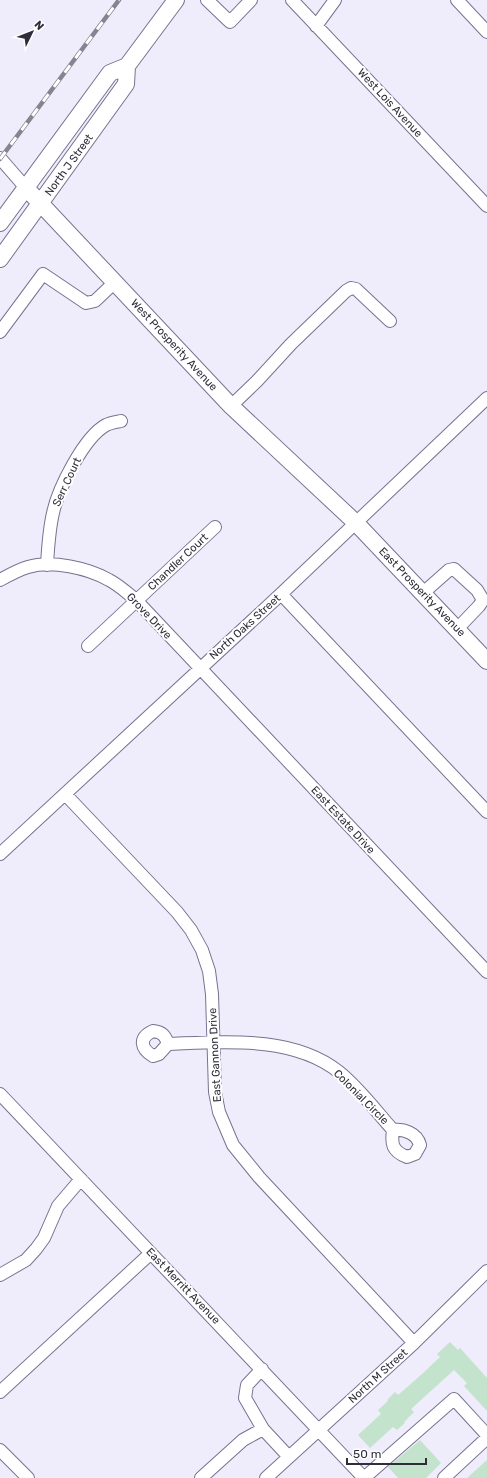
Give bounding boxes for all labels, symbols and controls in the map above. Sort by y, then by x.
north arrow [12,12,52,52]
text: N [31,18,46,33]
street label: West Lois Avenue [355,66,425,140]
street label: North J Street [42,131,96,198]
street label: West Prosperity Avenue [128,296,220,394]
street label: Serr Court [50,455,84,509]
street label: Chandler Court [145,530,211,593]
street label: East Prosperity Avenue [376,545,468,639]
street label: Grove Drive [124,590,174,642]
street label: North Oaks Street [207,591,284,662]
street label: East Estate Drive [308,784,378,856]
street label: East Gannon Drive [206,1008,224,1102]
street label: Colonial Circle [331,1067,391,1127]
street label: East Merritt Avenue [143,1245,223,1327]
street label: North M Street [346,1346,411,1406]
scale bar [347,1440,426,1466]
text: 50 m [353,1447,381,1461]

